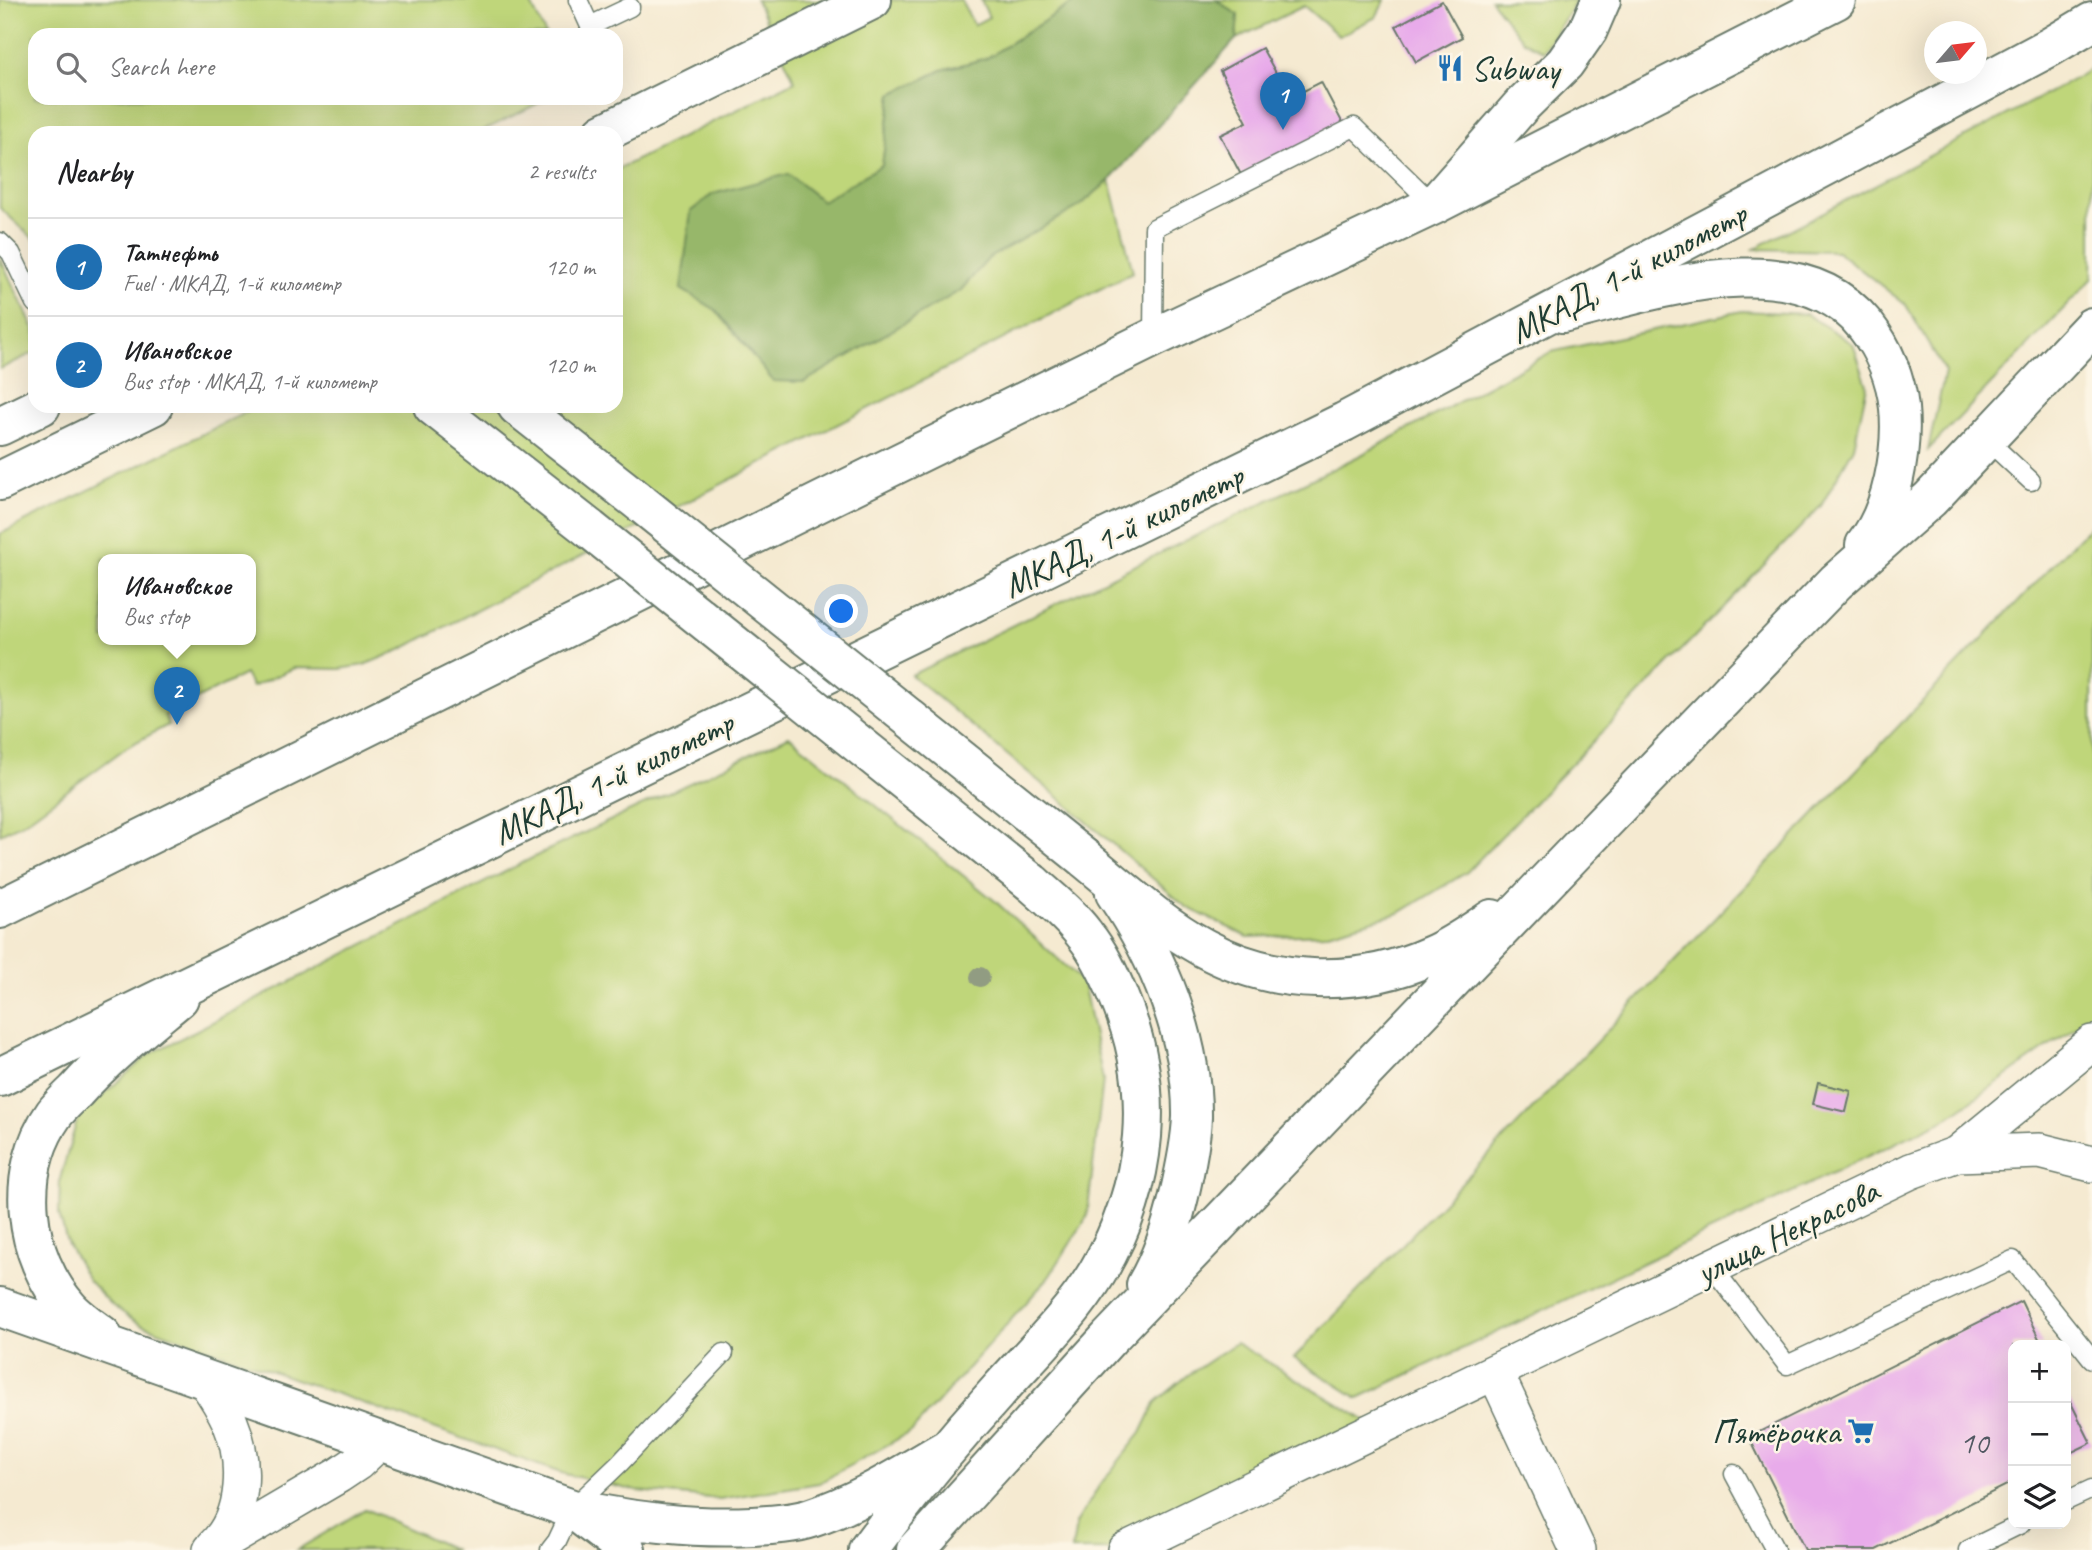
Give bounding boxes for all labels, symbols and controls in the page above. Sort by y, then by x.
north arrow [1924,21,1987,84]
search box [28,28,623,105]
place label: Subway [1471,46,1562,91]
icon: search [52,48,90,86]
text: Search here [108,50,214,83]
restaurant icon: Subway [1435,53,1465,83]
pin: 1 [1260,72,1306,130]
text: Nearby [56,153,132,191]
text: 2 results [528,157,595,186]
street label: МКАД, 1-й километр [1502,190,1756,354]
text: Татнефть [123,236,217,269]
text: 1 [74,253,84,282]
text: 120 m [546,253,595,282]
text: Fuel · МКАД, 1-й километр [123,269,341,298]
text: Ивановское [123,334,230,367]
text: 2 [74,351,84,380]
text: 120 m [546,351,595,380]
text: Bus stop · МКАД, 1-й километр [123,367,377,396]
street label: МКАД, 1-й километр [996,452,1252,608]
popup [98,554,256,645]
text: Ивановское [124,569,230,602]
your location [824,594,858,628]
text: Bus stop [124,602,190,631]
pin: 2 [154,667,200,725]
street label: МКАД, 1-й километр [486,699,742,855]
street label: улица Некрасова [1687,1167,1888,1296]
map controls [2008,1340,2071,1529]
button: + [2008,1340,2071,1403]
button: − [2008,1403,2071,1466]
place label: Пятёрочка [1712,1409,1842,1454]
supermarket icon: Пятёрочка [1846,1416,1876,1446]
house number: 10 [1960,1422,1991,1463]
button: layers [2008,1466,2071,1529]

